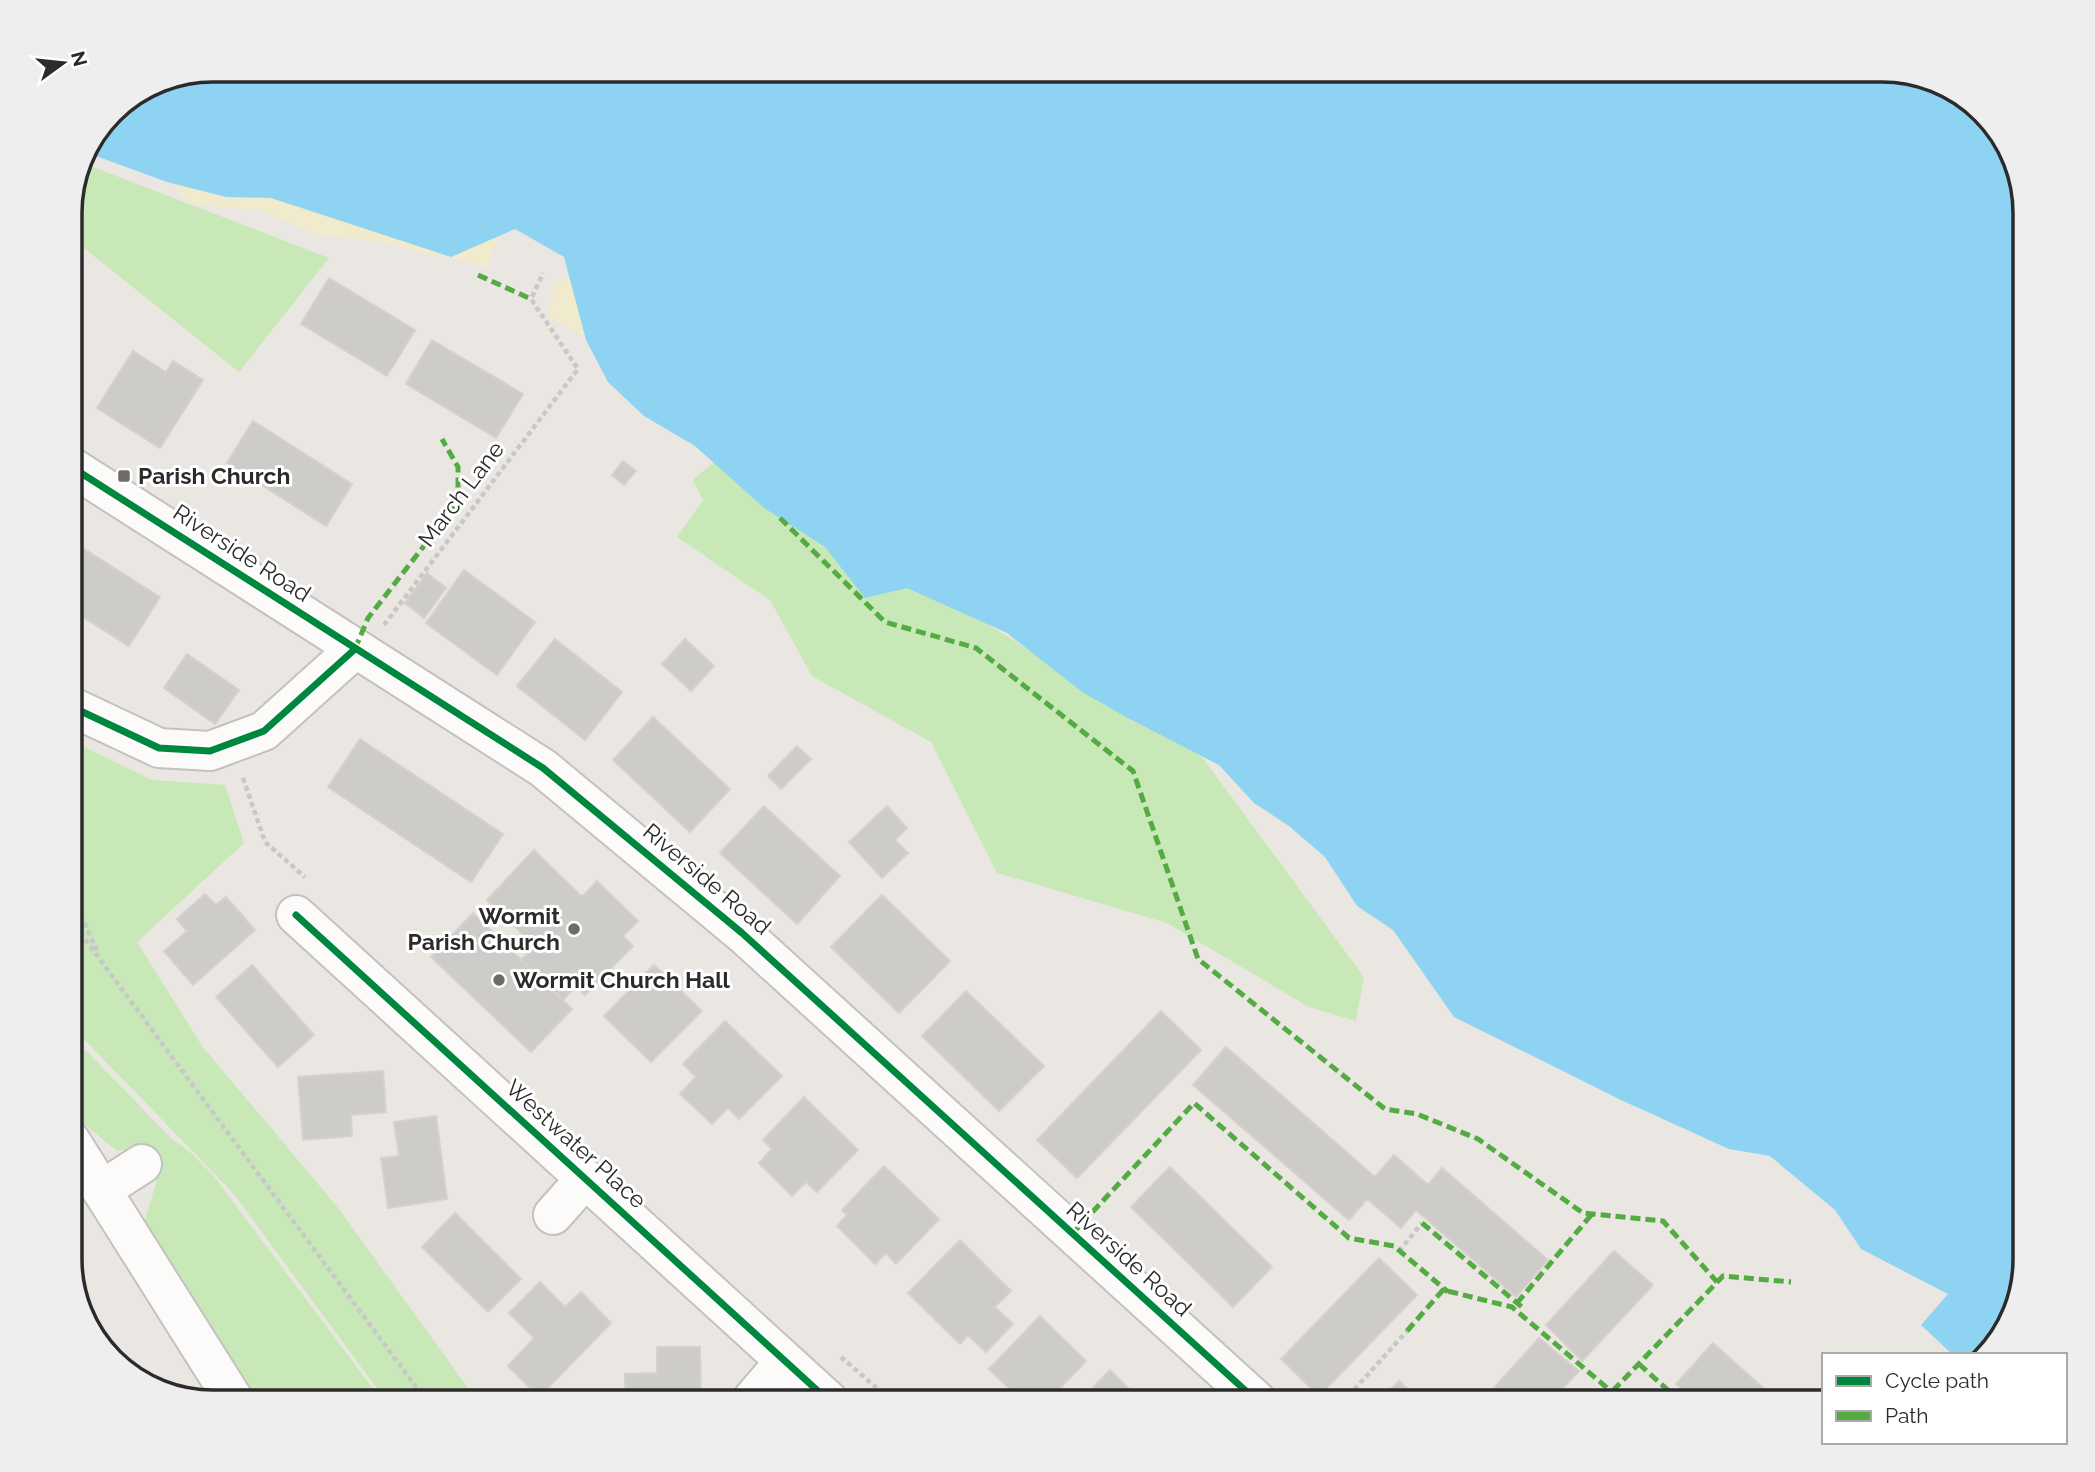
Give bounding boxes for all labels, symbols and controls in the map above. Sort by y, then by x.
north arrow [28,28,98,98]
text: N [67,49,92,68]
street label: March Lane [412,436,509,552]
place label: Parish Church [138,462,290,489]
marker: Parish Church [116,468,132,484]
street label: Riverside Road [169,498,316,607]
street label: Riverside Road [638,817,777,940]
place label: Wormit Parish Church [408,902,560,955]
marker: Wormit Parish Church [566,921,582,937]
place label: Wormit Church Hall [513,966,731,993]
marker: Wormit Church Hall [491,972,507,988]
street label: Westwater Place [501,1074,652,1214]
street label: Riverside Road [1061,1196,1197,1322]
legend [1822,1353,2067,1444]
text: Cycle path [1885,1368,1989,1393]
text: Path [1885,1403,1929,1428]

